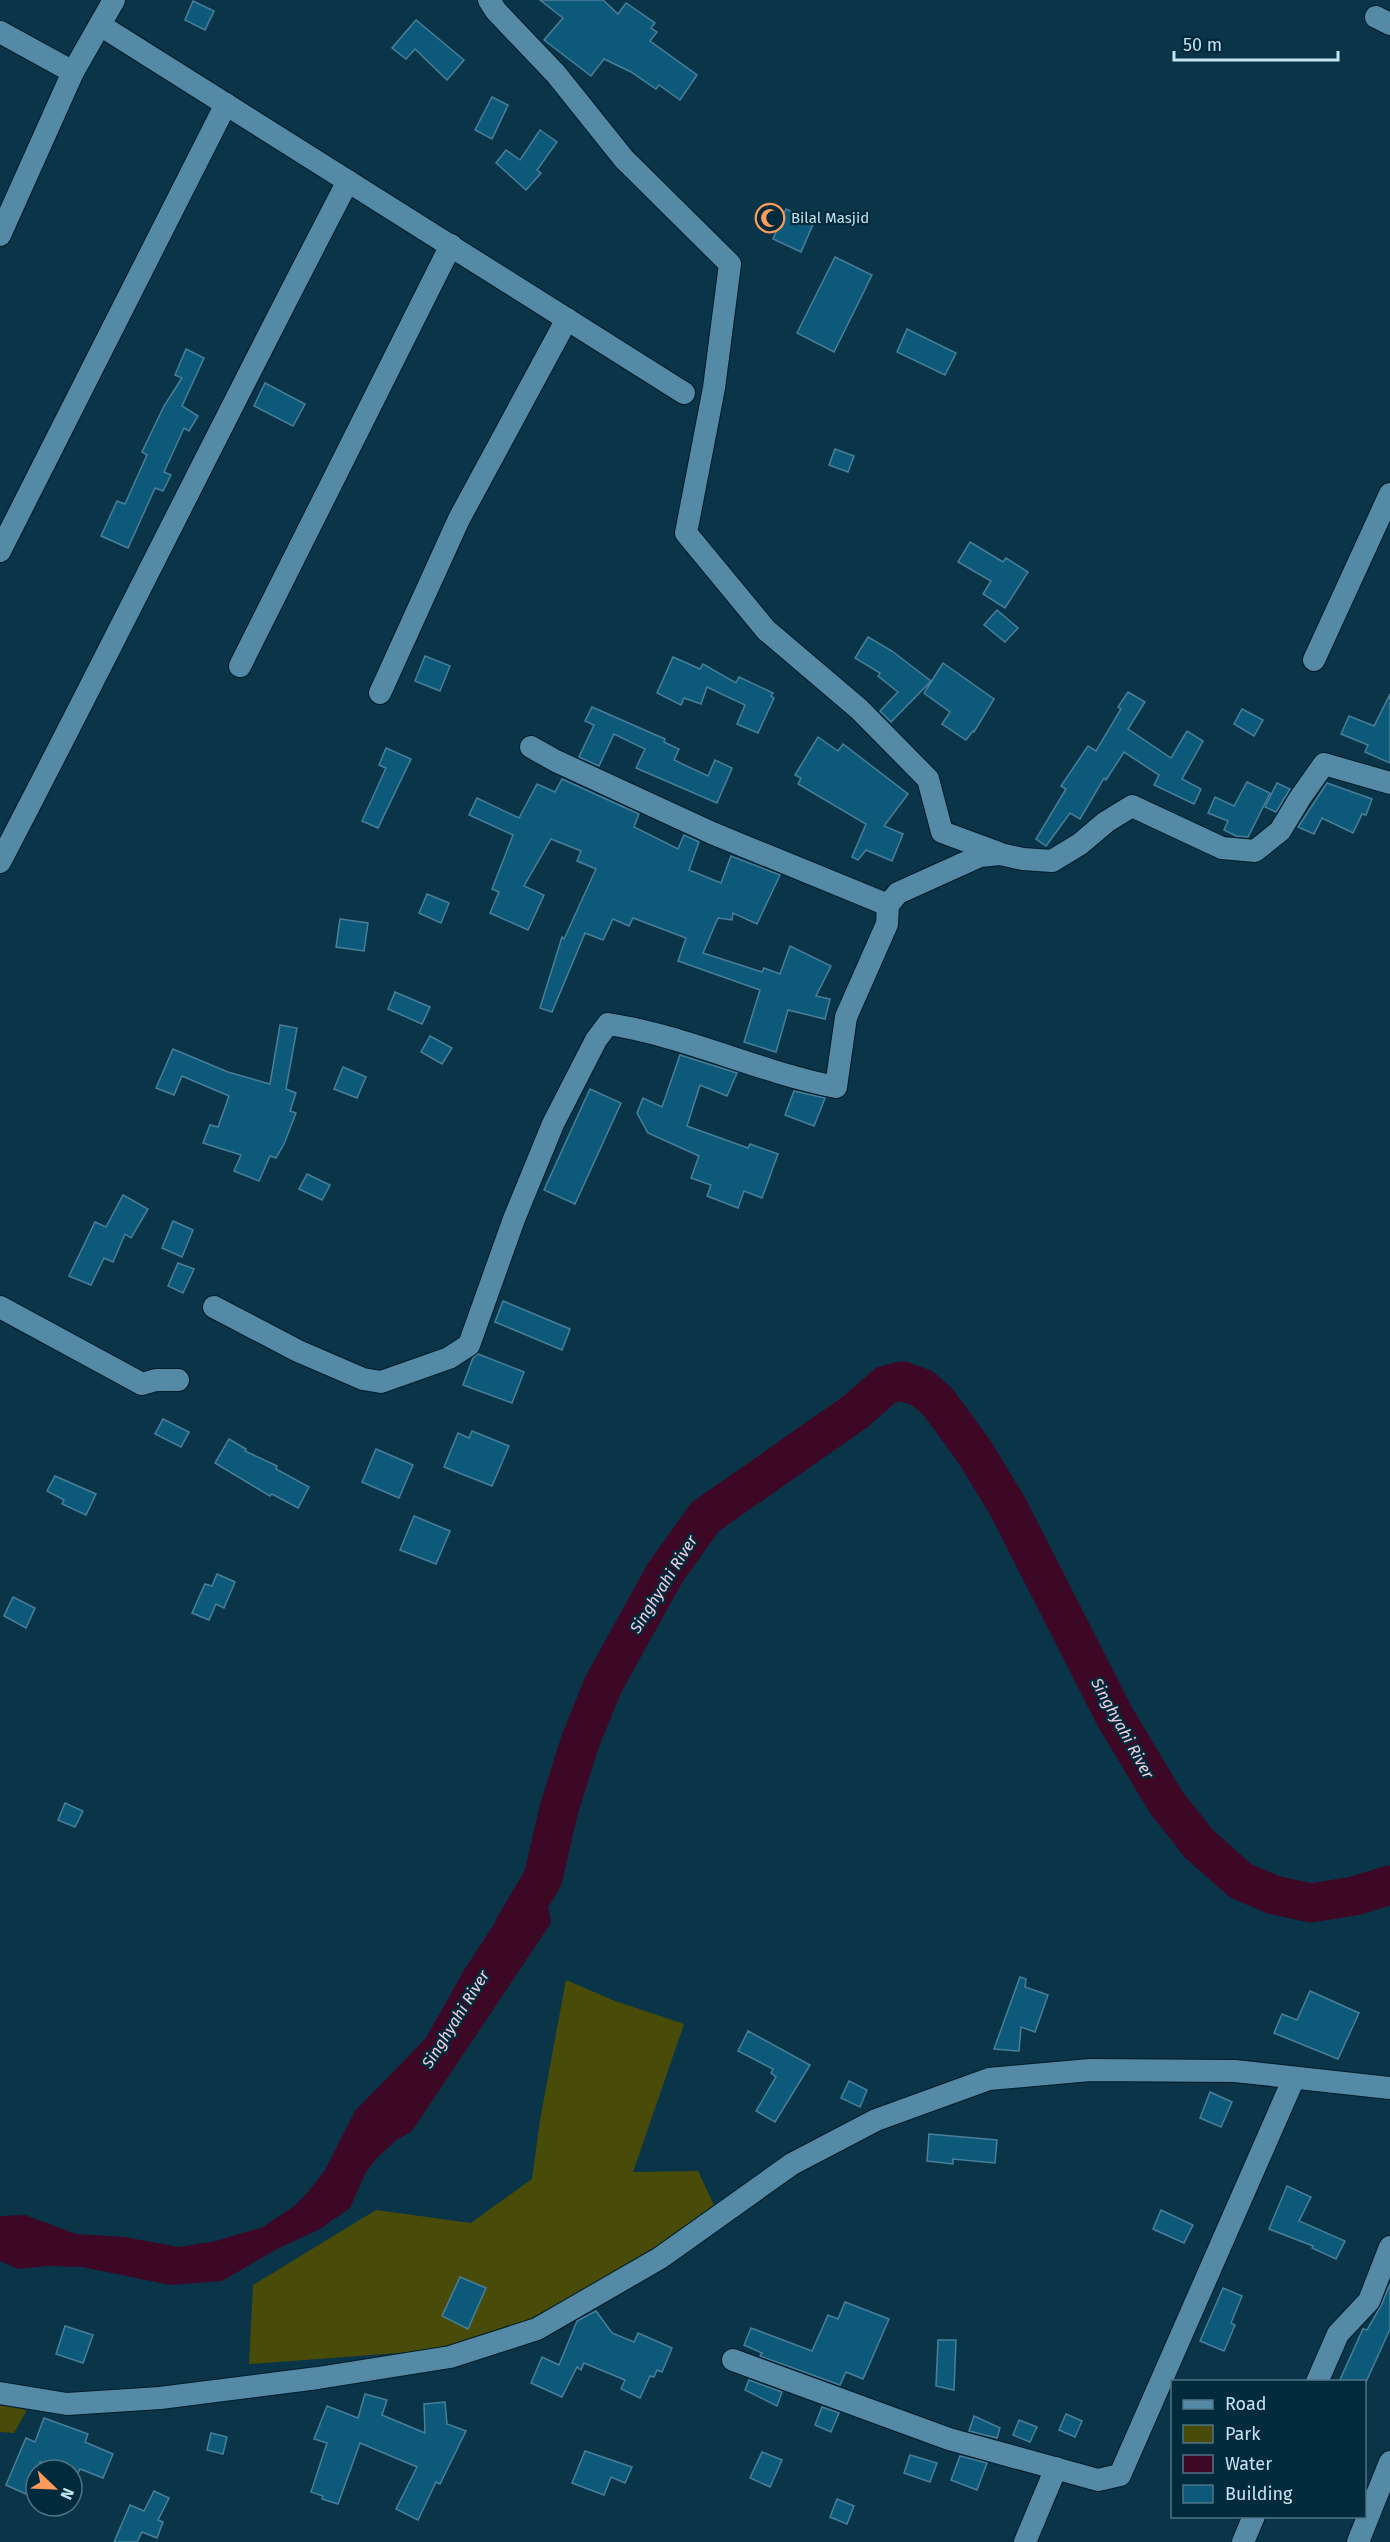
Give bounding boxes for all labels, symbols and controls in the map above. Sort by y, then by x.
scale bar [1174,24,1338,62]
text: 50 m [1183,34,1222,56]
mosque icon: Bilal Masjid [754,202,786,234]
place label: Bilal Masjid [791,209,869,227]
water label: Singhyahi River [625,1531,702,1638]
water label: Singhyahi River [1087,1674,1158,1782]
water label: Singhyahi River [417,1966,494,2073]
legend [1171,2380,1366,2518]
text: Road [1225,2393,1267,2415]
text: Park [1225,2423,1261,2445]
text: Water [1225,2453,1272,2475]
north arrow [24,2458,84,2518]
text: Building [1225,2483,1293,2505]
text: N [57,2485,78,2502]

